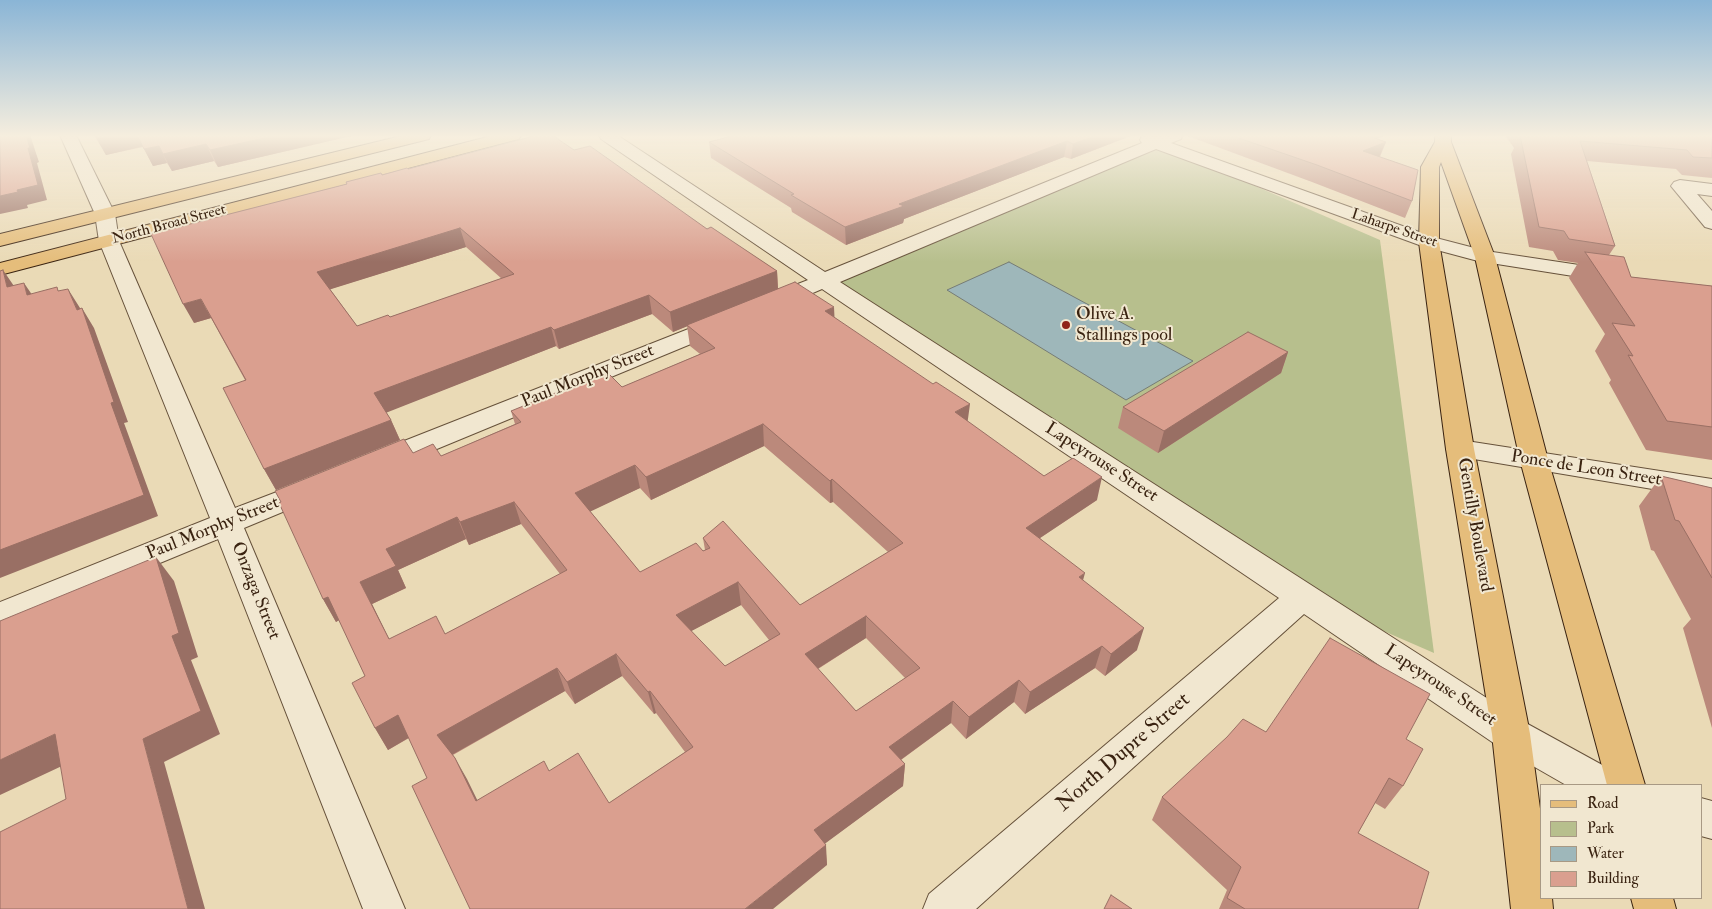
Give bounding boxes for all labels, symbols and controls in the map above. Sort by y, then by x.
street label: North Broad Street [110,201,228,249]
street label: Laharpe Street [1349,206,1439,252]
place label: Olive A. Stallings pool [1076,304,1172,346]
marker: Olive A. Stallings pool [1060,319,1072,331]
street label: Paul Morphy Street [519,341,657,413]
street label: Lapeyrouse Street [1040,418,1162,508]
street label: Ponce de Leon Street [1509,446,1663,492]
street label: Gentilly Boulevard [1452,456,1496,594]
street label: Paul Morphy Street [144,493,282,565]
street label: Onzaga Street [226,539,284,643]
street label: Lapeyrouse Street [1380,641,1500,731]
street label: North Dupre Street [1052,688,1196,818]
legend [1540,784,1702,899]
text: Road [1587,794,1618,813]
text: Park [1587,819,1614,838]
text: Water [1587,844,1624,863]
text: Building [1587,869,1639,888]

